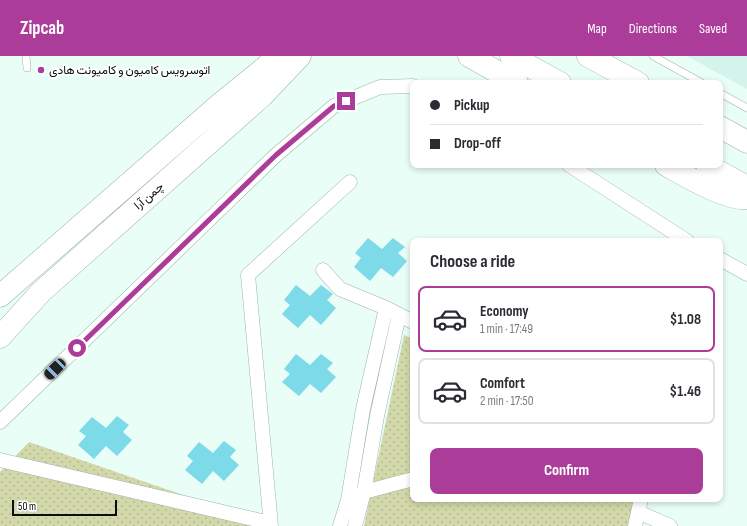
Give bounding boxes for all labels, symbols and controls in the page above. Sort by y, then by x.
text: Zipcab [20,17,64,40]
text: Map [587,20,607,37]
text: Directions [629,20,677,37]
text: Saved [699,20,727,37]
place label: اتوسرویس کامیون و کامیونت هادی [49,63,210,78]
marker: اتوسرویس کامیون و کامیونت هادی [36,65,46,75]
route end [337,92,355,110]
text: Pickup [454,96,490,115]
text: Drop-off [454,134,501,153]
street label: چمن آرا [131,179,167,213]
text: Choose a ride [430,251,515,272]
icon: car [432,301,468,337]
text: Economy [480,302,529,321]
text: $1.08 [670,310,701,329]
text: 1 min · 17:49 [480,321,533,337]
route start [68,339,86,357]
car [42,356,68,382]
icon: car [432,373,468,409]
text: Comfort [480,374,525,393]
text: $1.46 [670,382,701,401]
text: 2 min · 17:50 [480,393,534,409]
button: Confirm [430,448,703,494]
scale bar [12,498,117,517]
text: 50 m [18,500,36,513]

